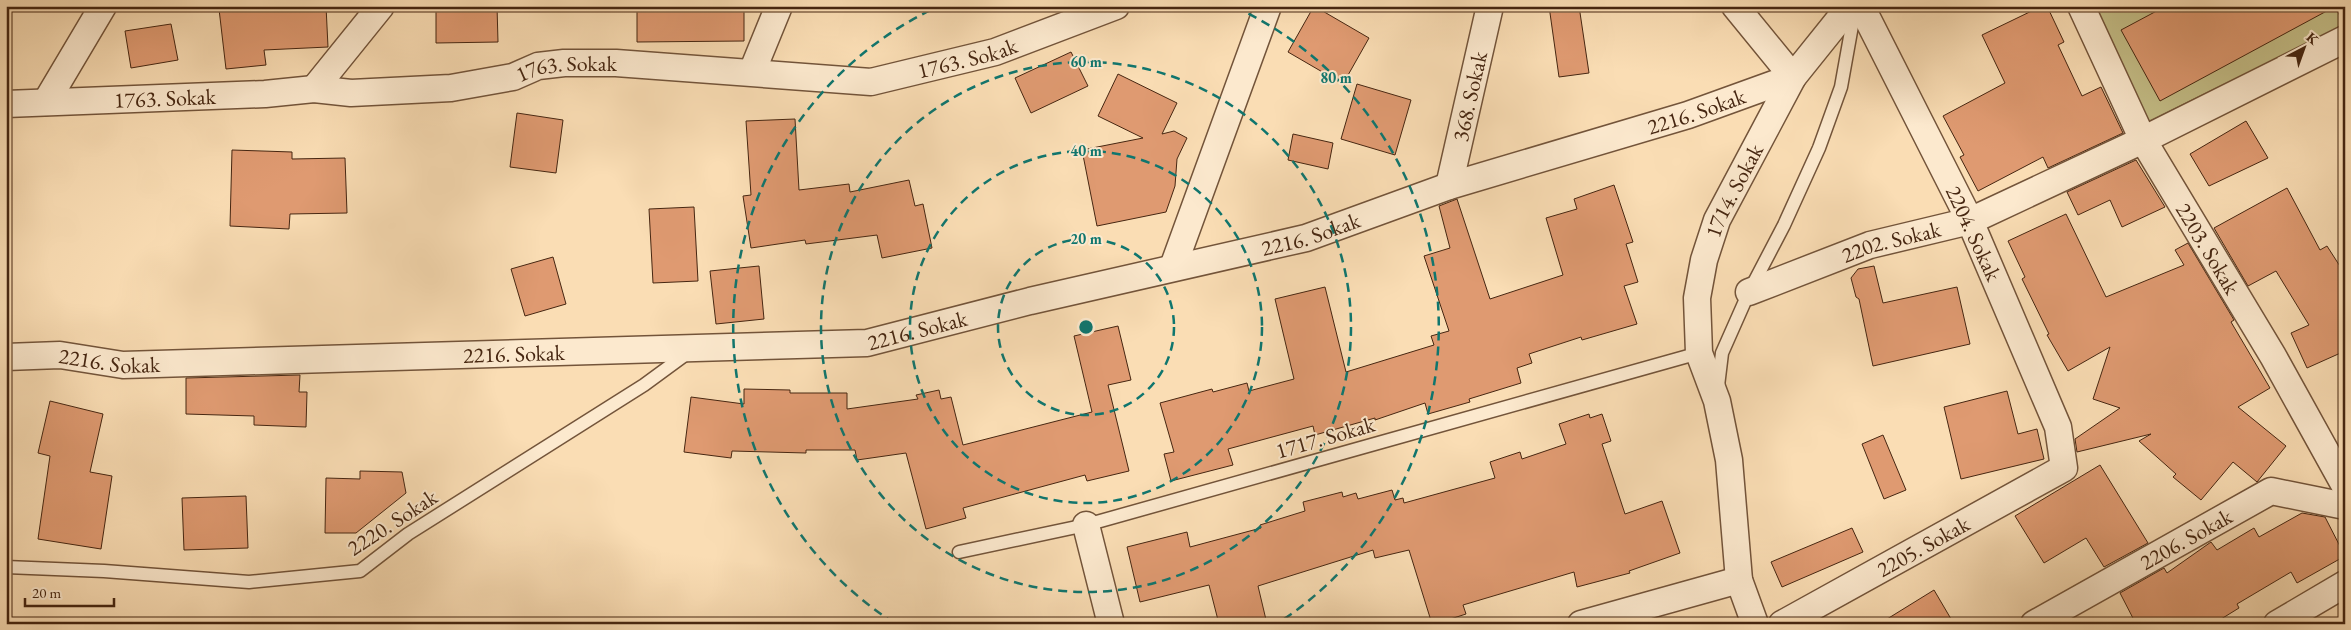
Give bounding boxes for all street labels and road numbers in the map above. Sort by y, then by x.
street label: 1763. Sokak [914,31,1022,85]
street label: 368. Sokak [1446,48,1494,144]
street label: 1763. Sokak [511,49,617,89]
street label: 2216. Sokak [1644,81,1750,141]
street label: 1763. Sokak [113,82,217,115]
street label: 1714. Sokak [1698,138,1770,241]
street label: 2204. Sokak [1939,181,2009,286]
street label: 2203. Sokak [2169,197,2247,300]
street label: 2216. Sokak [1258,205,1365,263]
street label: 2202. Sokak [1837,214,1944,270]
street label: 2216. Sokak [864,304,971,357]
street label: 2216. Sokak [463,338,566,370]
street label: 2216. Sokak [57,341,161,380]
street label: 1717. Sokak [1272,409,1379,465]
street label: 2220. Sokak [342,482,443,562]
street label: 2206. Sokak [2134,501,2238,577]
street label: 2205. Sokak [1871,509,1975,584]

